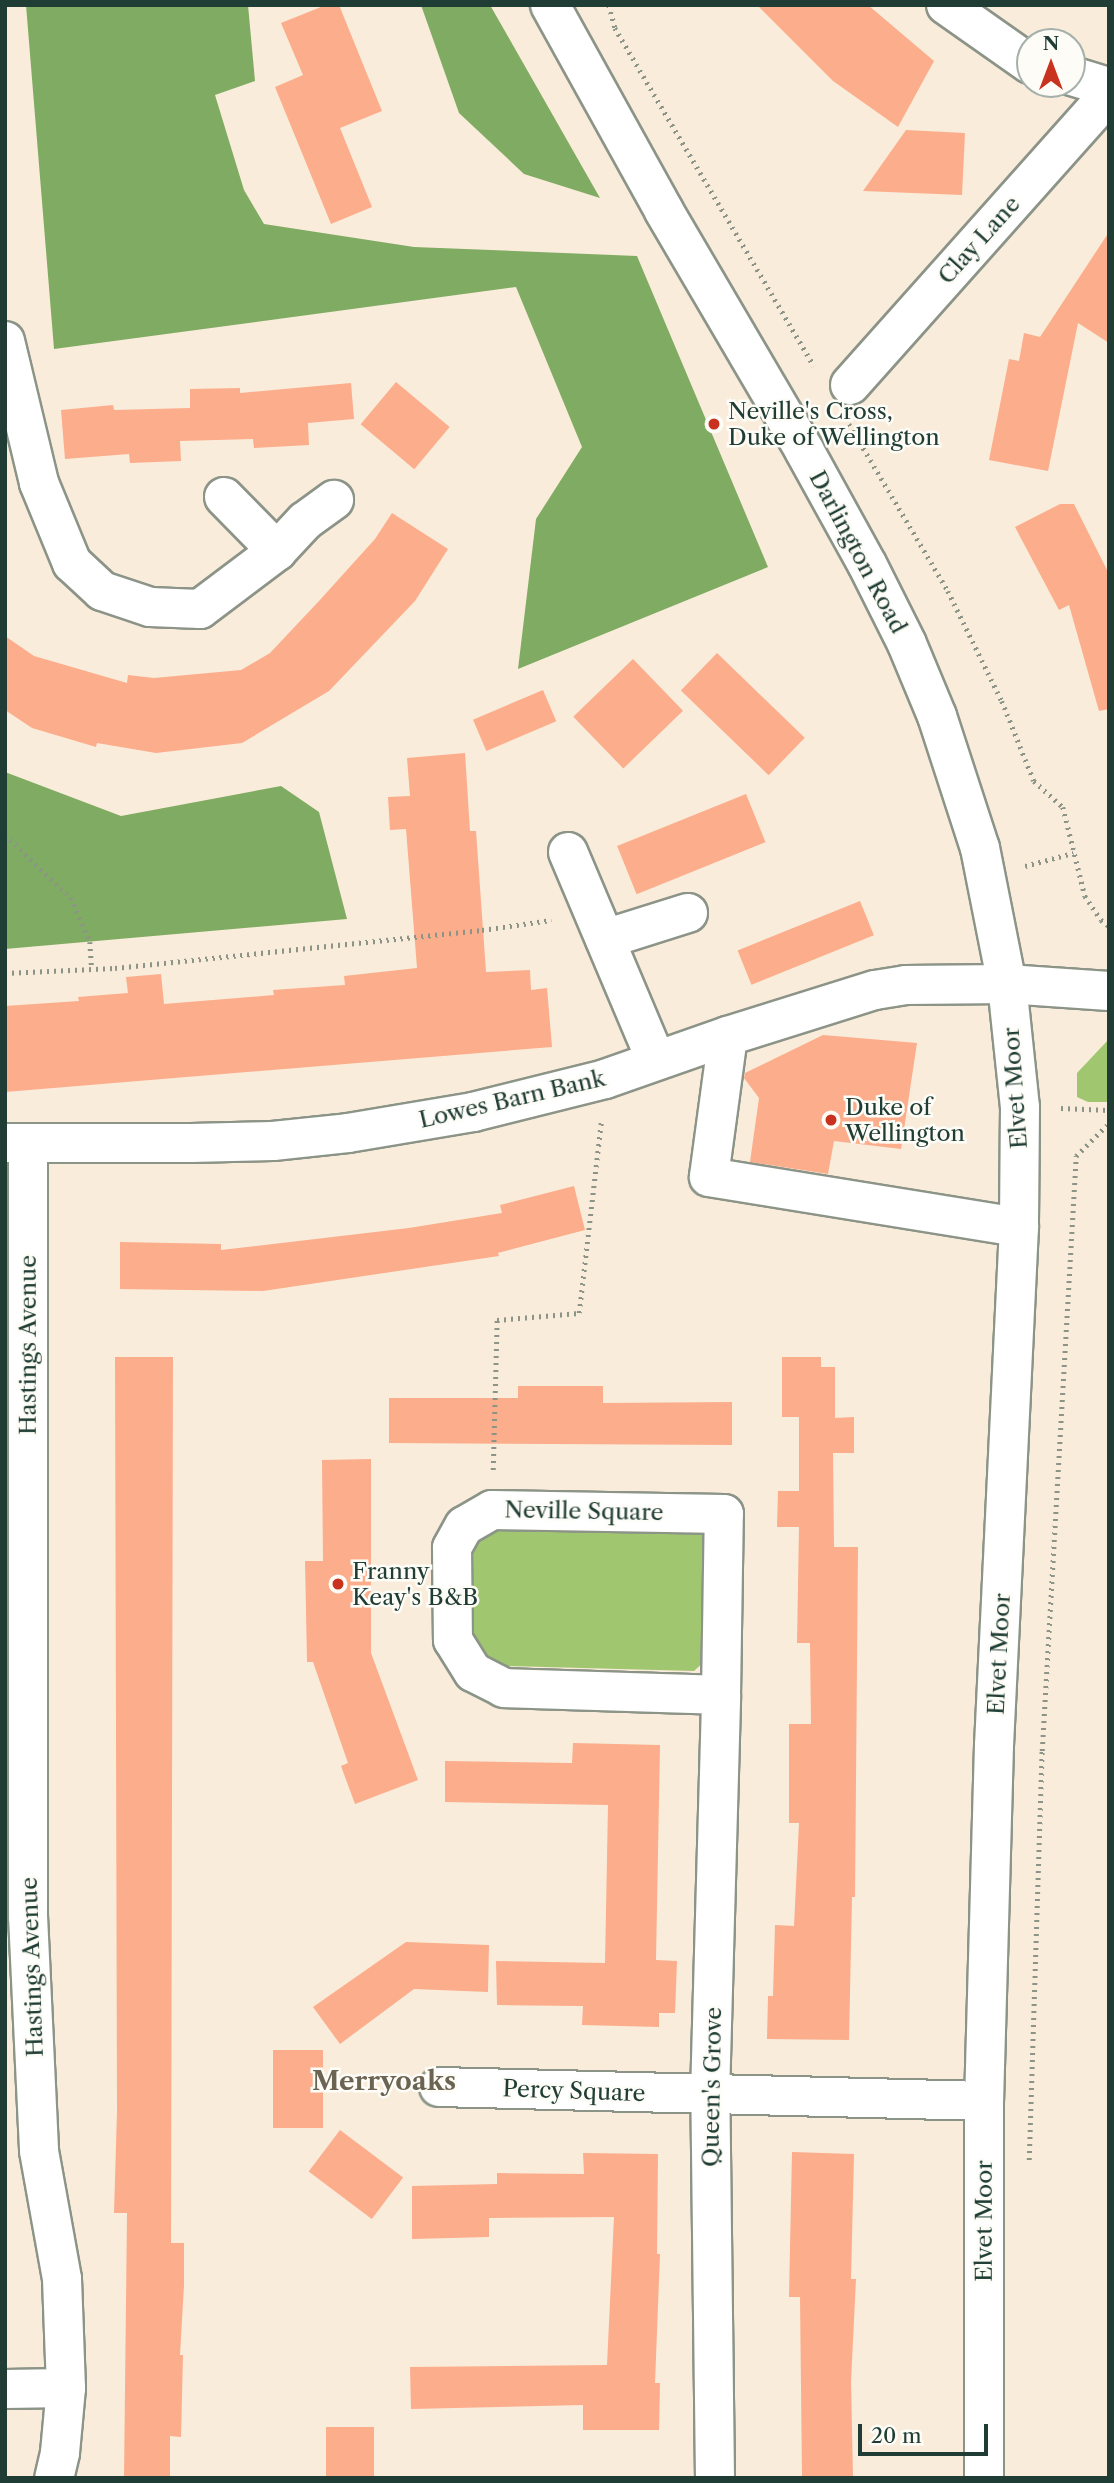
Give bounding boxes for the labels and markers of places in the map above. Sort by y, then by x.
place label: Neville's Cross, Duke of Wellington [728,397,941,451]
marker: Neville's Cross, Duke of Wellington [706,416,722,432]
place label: Duke of Wellington [845,1093,965,1147]
marker: Duke of Wellington [823,1112,839,1128]
place label: Franny Keay's B&B [352,1557,478,1611]
marker: Franny Keay's B&B [330,1576,346,1592]

